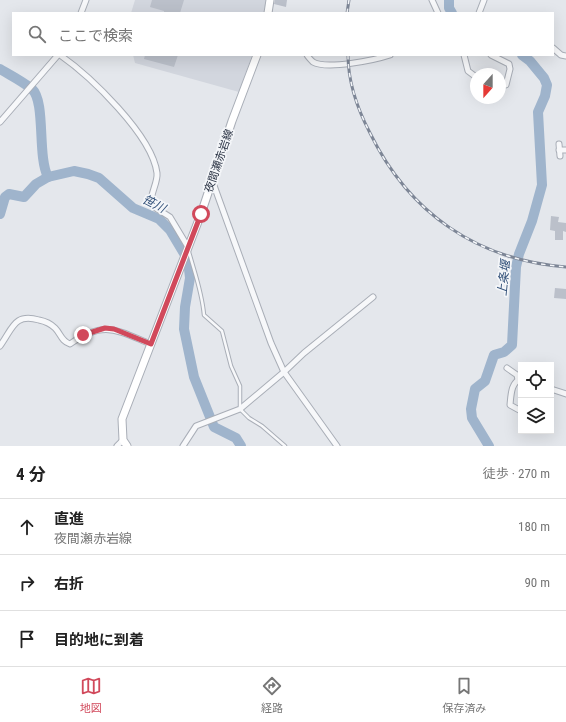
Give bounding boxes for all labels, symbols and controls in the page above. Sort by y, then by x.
search box [12,12,554,56]
icon: search [26,23,48,45]
text: ここで検索 [58,27,133,45]
north arrow [470,68,506,104]
street label: 夜間瀬赤岩線 [202,128,236,194]
water label: 笹川 [140,192,170,217]
route start [192,205,210,223]
water label: 上条堰 [495,257,513,297]
route end [74,326,92,344]
map controls [518,362,554,434]
button: locate [518,362,554,398]
button: layers [518,398,554,434]
text: 4 分 [16,464,46,484]
text: 徒歩 · 270 m [483,466,550,481]
text: 直進 [54,510,84,528]
icon: ahead [16,516,38,538]
text: 180 m [518,519,550,534]
text: 夜間瀬赤岩線 [54,531,132,546]
icon: right [16,572,38,594]
text: 右折 [54,575,84,593]
text: 90 m [524,575,550,590]
icon: arrive [16,628,38,650]
text: 目的地に到着 [54,631,144,649]
tab: 地図 [80,675,102,715]
tab: 経路 [261,675,283,715]
tab: 保存済み [442,675,486,715]

